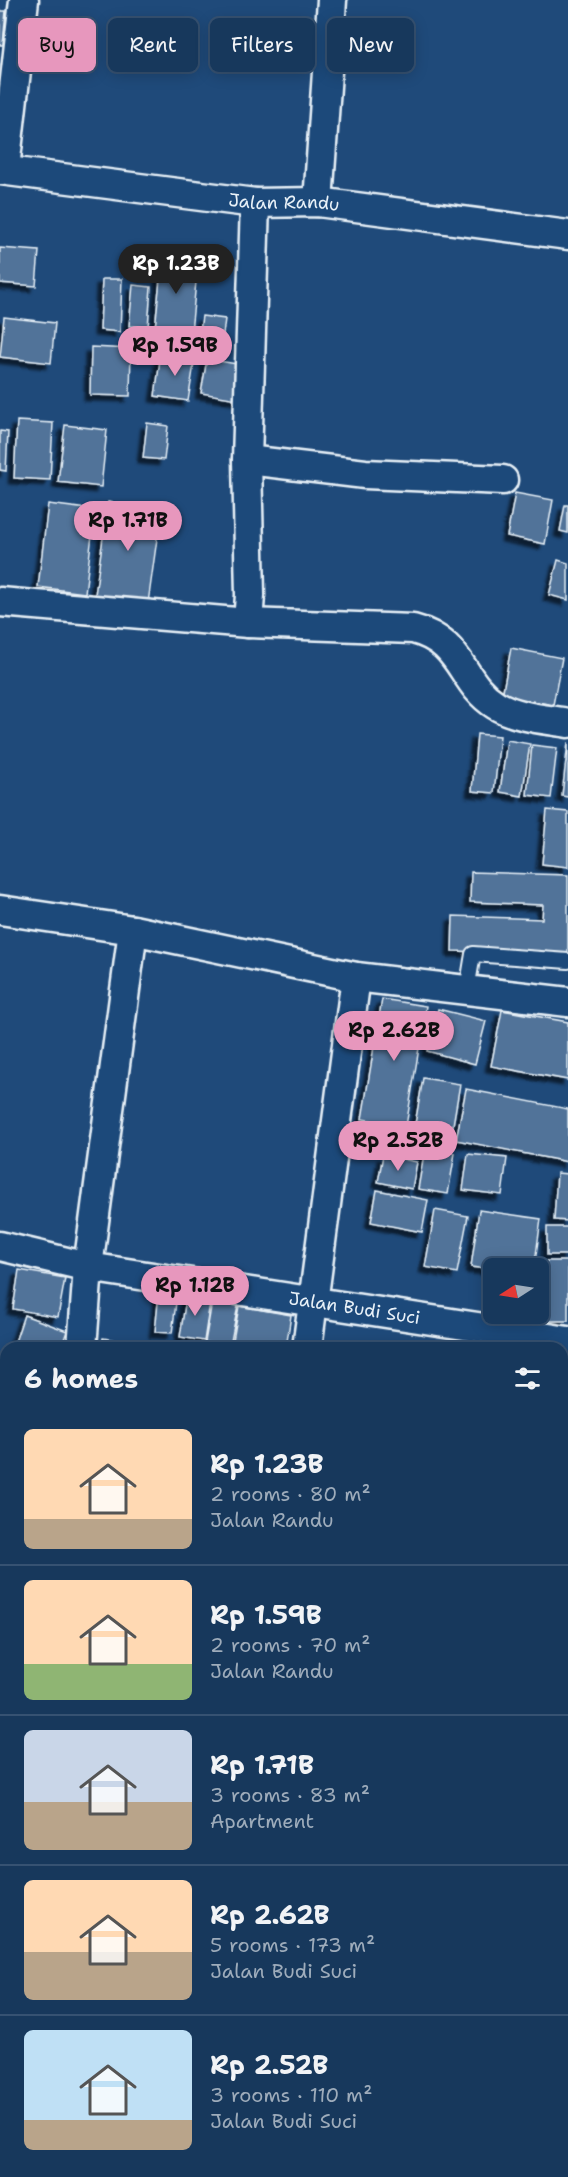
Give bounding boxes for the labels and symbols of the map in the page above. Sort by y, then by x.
street label: Jalan Randu [227,188,341,217]
pin: Rp 1.23B [114,244,238,295]
pin: Rp 1.59B [113,326,237,377]
pin: Rp 1.71B [66,501,190,552]
pin: Rp 2.62B [332,1011,456,1062]
pin: Rp 2.52B [336,1121,460,1172]
north arrow [483,1258,549,1324]
pin: Rp 1.12B [133,1266,257,1317]
street label: Jalan Budi Suci [287,1286,422,1330]

